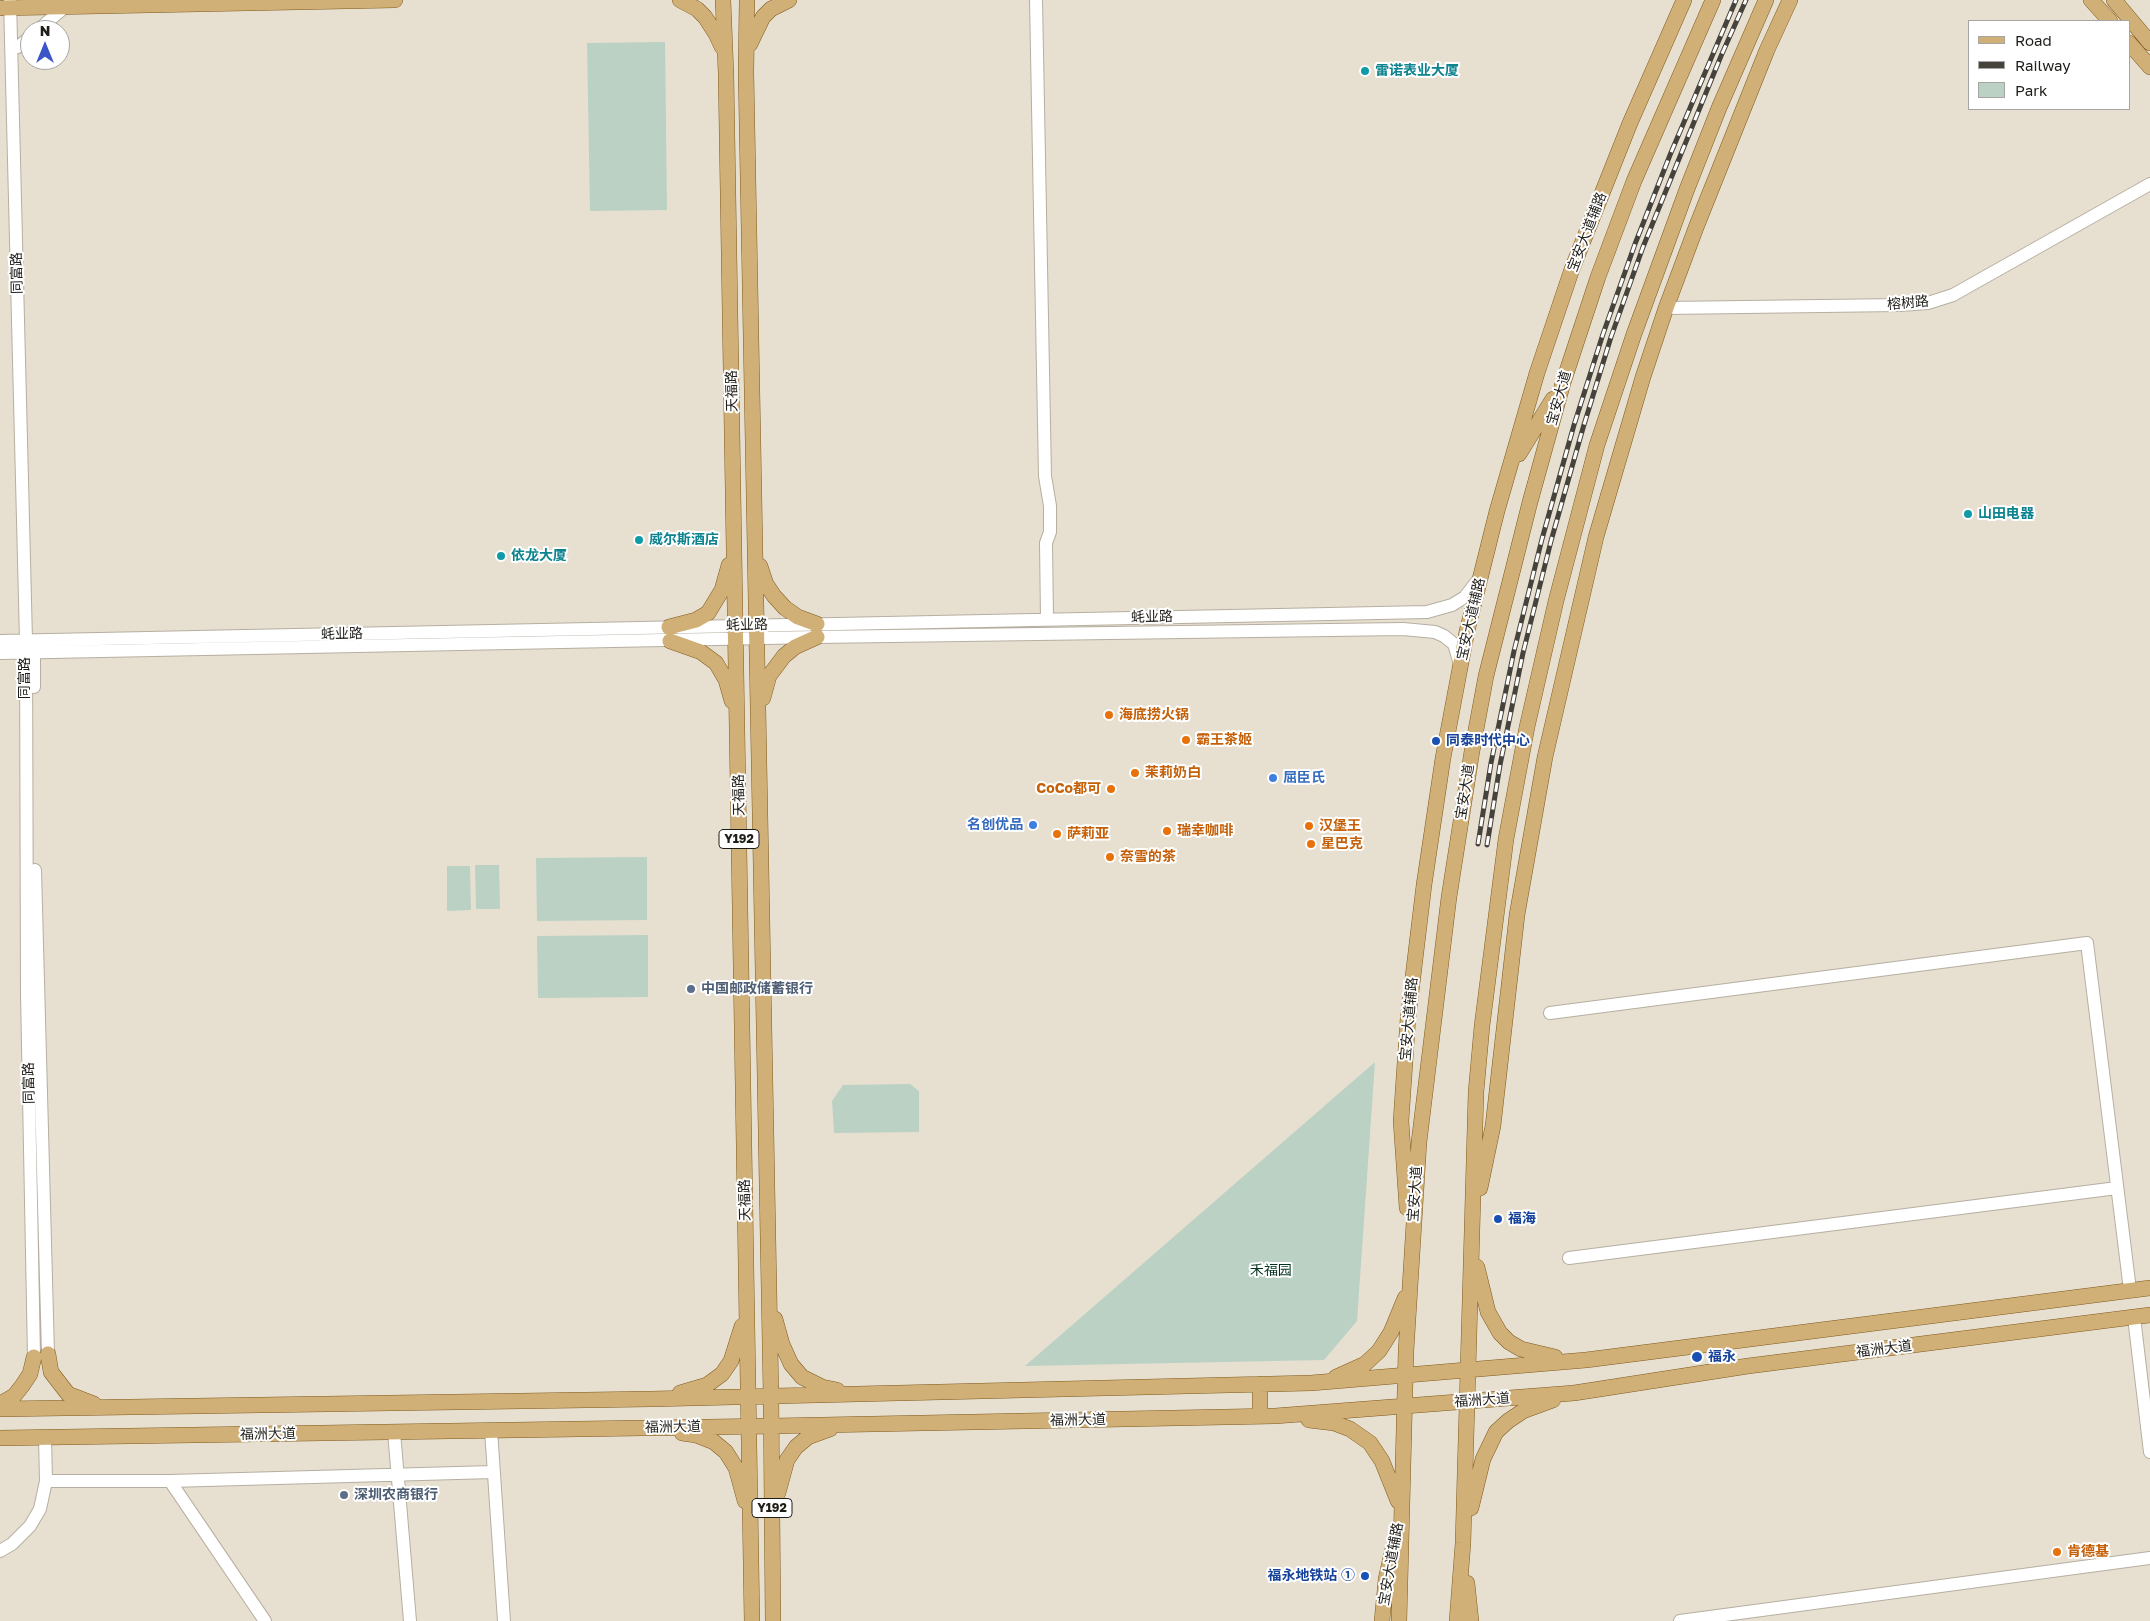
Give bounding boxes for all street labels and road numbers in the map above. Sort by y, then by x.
street label: 宝安大道辅路 [1564,190,1610,274]
street label: 同富路 [8,252,26,294]
street label: 榕树路 [1886,293,1930,313]
street label: 宝安大道 [1543,369,1575,427]
street label: 天福路 [723,370,741,412]
street label: 宝安大道辅路 [1453,576,1489,662]
street label: 蚝业路 [1131,608,1173,626]
street label: 蚝业路 [726,616,768,634]
street label: 蚝业路 [321,625,363,643]
street label: 同富路 [17,657,33,699]
street label: 宝安大道 [1452,763,1478,821]
street label: 天福路 [730,774,748,816]
road number: Y192 [719,830,759,849]
street label: 宝安大道辅路 [1397,976,1421,1062]
street label: 同富路 [20,1062,38,1104]
street label: 宝安大道 [1405,1165,1425,1223]
street label: 天福路 [736,1179,754,1221]
street label: 福洲大道 [1855,1337,1913,1361]
street label: 福洲大道 [1453,1390,1511,1410]
street label: 福洲大道 [1050,1411,1106,1429]
street label: 福洲大道 [645,1418,701,1436]
street label: 福洲大道 [240,1425,296,1443]
road number: Y192 [752,1499,792,1518]
street label: 宝安大道辅路 [1375,1521,1407,1607]

